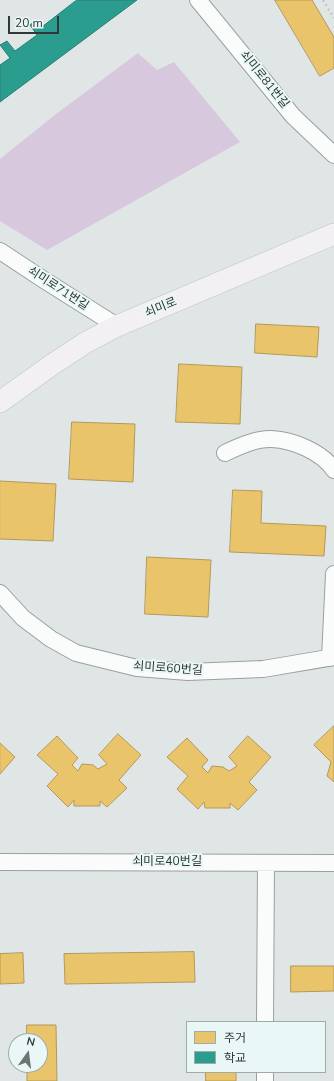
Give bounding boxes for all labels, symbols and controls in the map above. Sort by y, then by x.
scale bar [10,8,61,34]
text: 20 m [15,15,43,31]
street label: 쇠미로81번길 [237,48,291,112]
street label: 쇠미로71번길 [25,264,91,314]
street label: 쇠미로 [143,295,179,321]
street label: 쇠미로60번길 [133,659,203,679]
street label: 쇠미로40번길 [132,855,202,869]
legend [186,1021,326,1073]
text: 주거 [224,1030,246,1046]
north arrow [8,1033,48,1073]
text: N [25,1034,37,1050]
text: 학교 [224,1050,246,1066]

